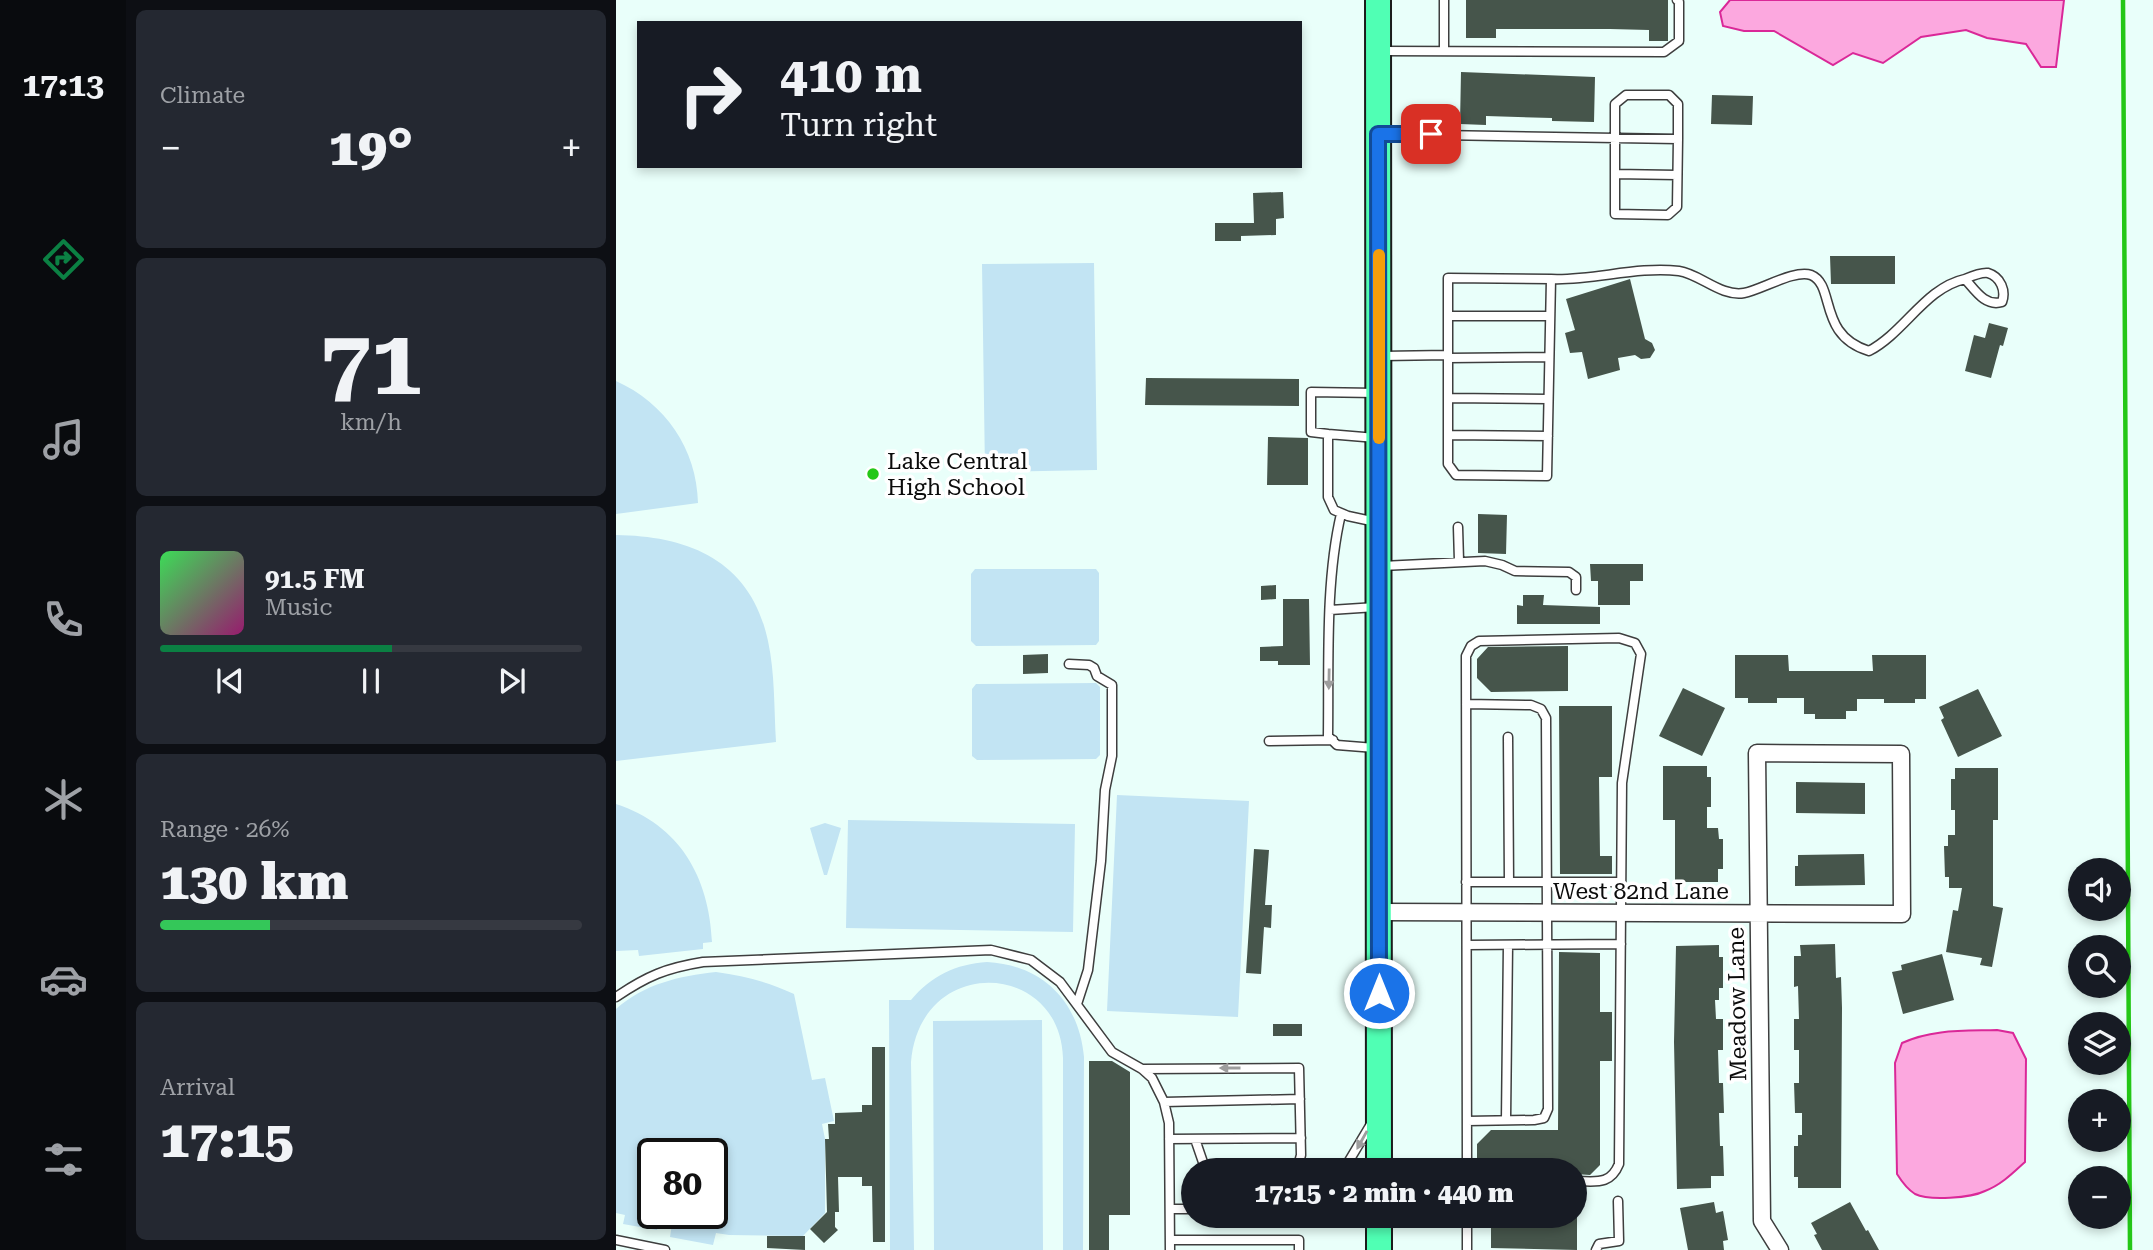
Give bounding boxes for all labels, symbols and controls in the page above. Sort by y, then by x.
text: 410 m [780,47,922,104]
icon: right [665,49,756,140]
text: 17:13 [22,66,104,104]
text: Climate [160,82,245,109]
pin [1401,104,1461,164]
text: Turn right [780,106,937,144]
icon: arrive [1412,115,1450,153]
text: 19° [329,117,413,178]
text: − [160,126,181,170]
text: + [561,126,582,170]
icon: directions [39,235,88,284]
text: 71 [320,310,422,416]
text: km/h [340,409,402,436]
icon: music [39,415,88,464]
place label: Lake Central High School [887,448,1028,501]
marker: Lake Central High School [865,466,881,482]
text: 91.5 FM [265,564,365,594]
text: Music [265,594,332,621]
icon: phone [39,595,88,644]
icon: previous [211,662,249,700]
icon: pause [352,662,390,700]
icon: next [493,662,531,700]
one-way arrow [1323,668,1335,690]
icon: climate [39,775,88,824]
text: Range · 26% [160,816,289,843]
text: 130 km [160,851,348,912]
map controls [2068,858,2131,1229]
button: sound [2068,858,2131,921]
street label: West 82nd Lane [1553,878,1729,905]
street label: Meadow Lane [1723,927,1752,1081]
button: search [2068,935,2131,998]
icon: car [39,955,88,1004]
position arrow [1342,956,1416,1030]
button: layers [2068,1012,2131,1075]
one-way arrow [1219,1062,1241,1074]
text: Arrival [160,1074,235,1101]
button: + [2068,1089,2131,1152]
text: 17:15 [160,1109,294,1170]
one-way arrow [1356,1131,1368,1150]
icon: filters [39,1135,88,1184]
speed limit sign: 80 [637,1138,728,1229]
button: − [2068,1166,2131,1229]
text: 17:15 · 2 min · 440 m [1254,1178,1514,1208]

